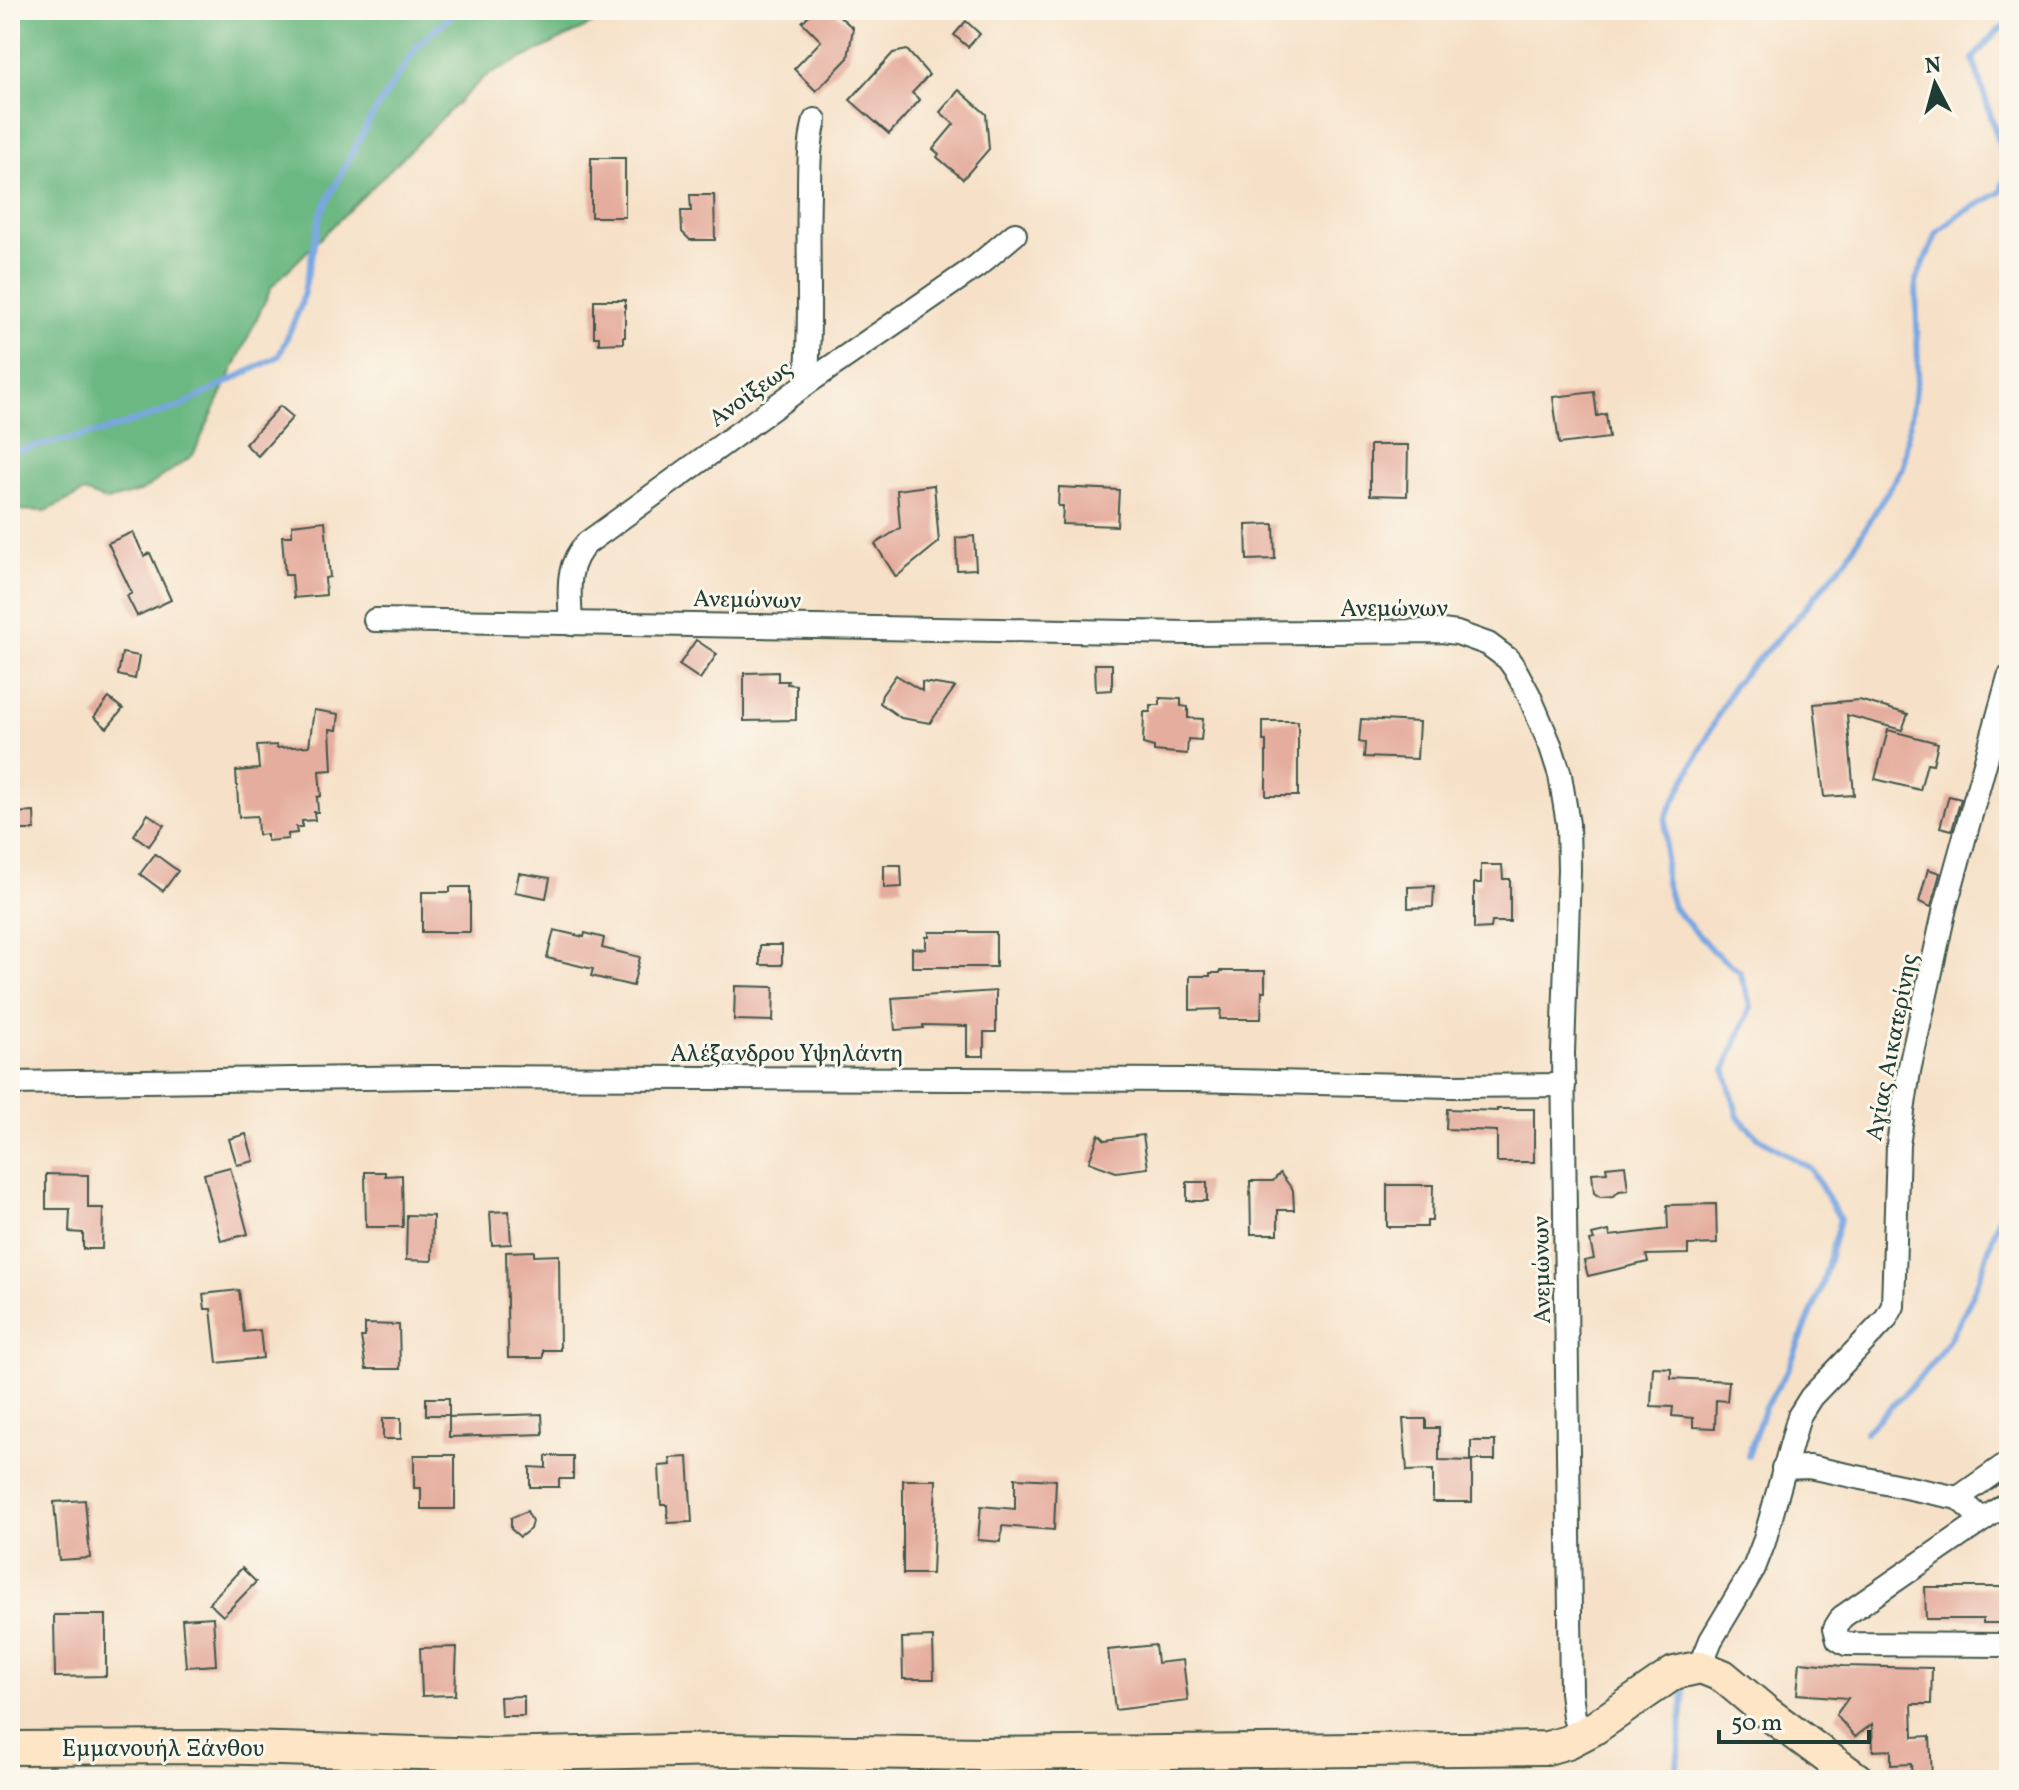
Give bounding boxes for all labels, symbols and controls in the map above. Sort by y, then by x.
north arrow [1895,44,1975,124]
text: N [1924,50,1943,83]
street label: Ανοίξεως [703,353,800,436]
street label: Ανεμώνων [693,583,802,619]
street label: Ανεμώνων [1340,593,1448,627]
street label: Αγίας Αικατερίνης [1858,951,1928,1144]
street label: Αλέξανδρου Υψηλάντη [670,1038,904,1072]
street label: Ανεμώνων [1525,1215,1561,1324]
scale bar [1719,1694,1869,1744]
text: 50 m [1731,1707,1783,1741]
street label: Εμμανουήλ Ξάνθου [62,1733,264,1767]

